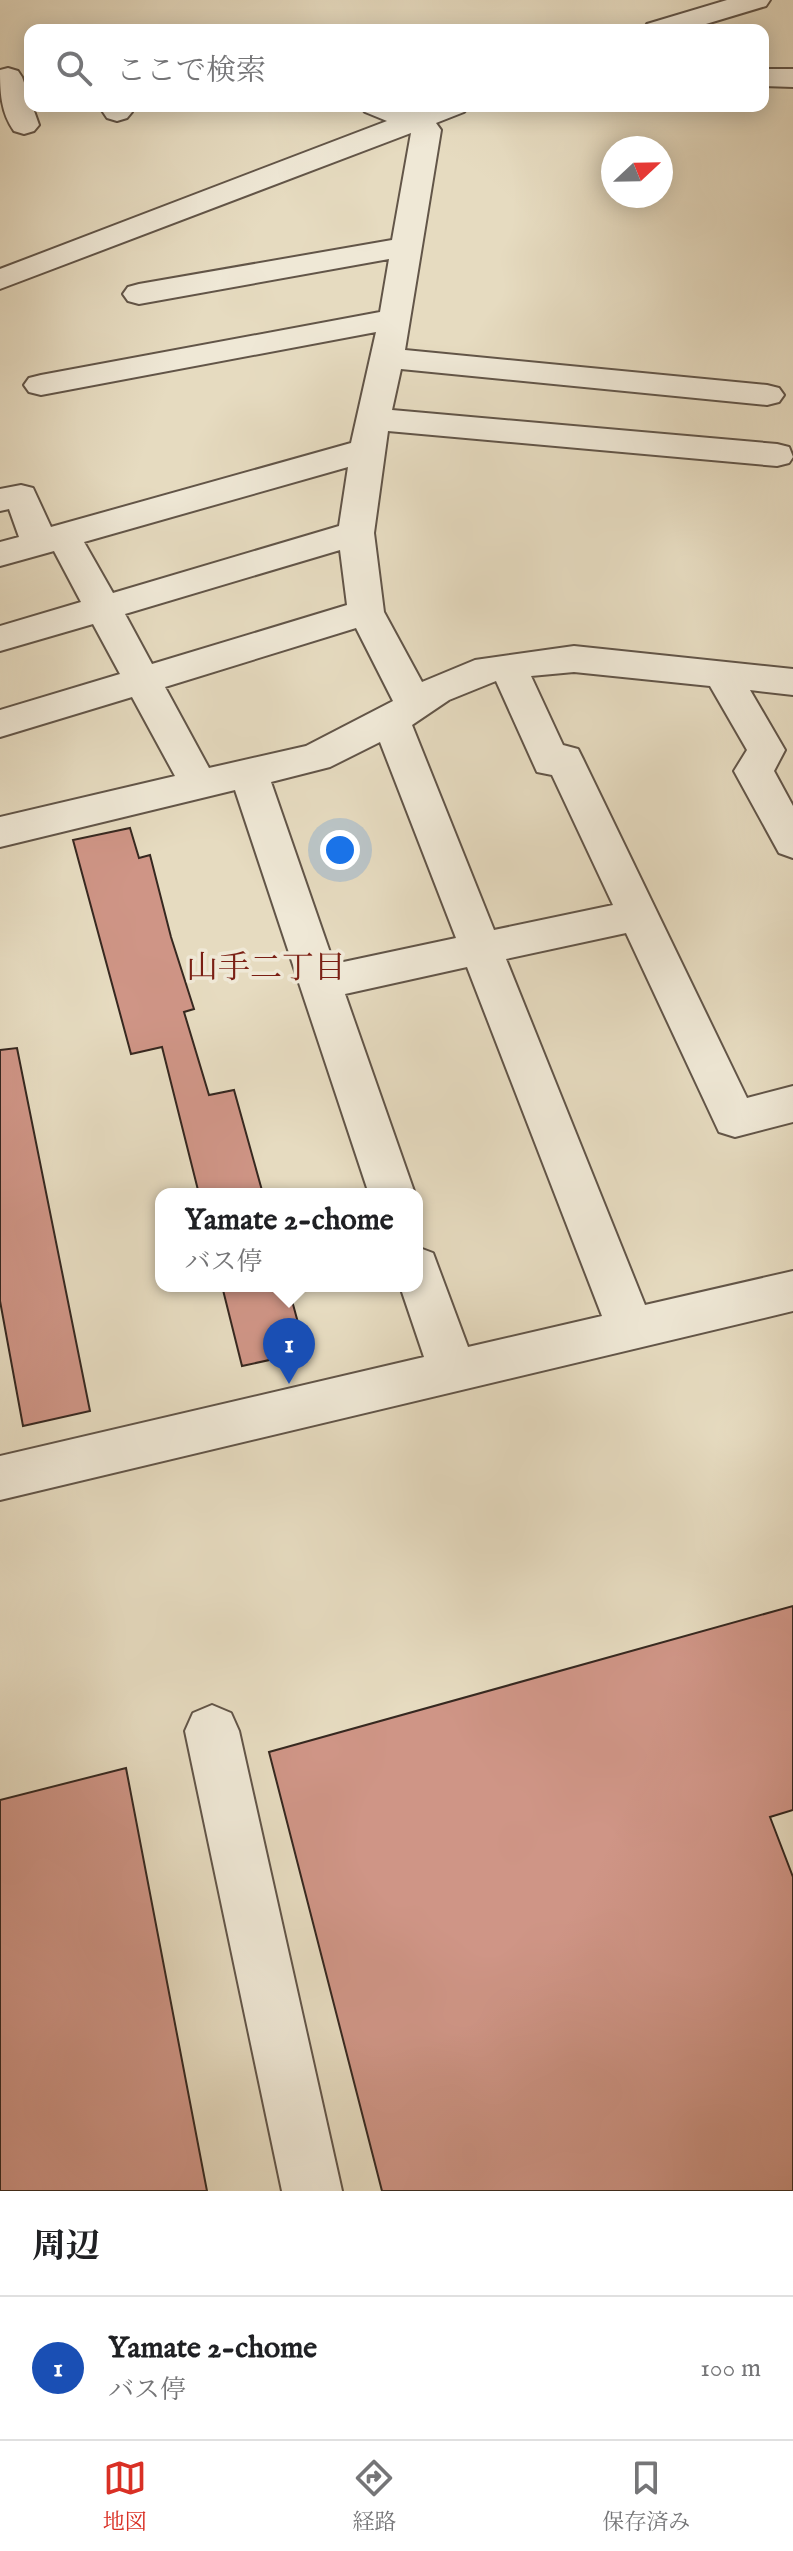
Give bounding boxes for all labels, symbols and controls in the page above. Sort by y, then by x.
search box [24,24,769,112]
icon: search [52,46,96,90]
text: ここで検索 [116,53,266,91]
north arrow [601,136,673,208]
your location [320,830,360,870]
district label: 山手二丁目 [186,949,346,990]
popup [155,1188,423,1292]
text: Yamate 2-chome [184,1202,394,1240]
text: バス停 [184,1246,262,1279]
pin: 1 [263,1318,315,1384]
text: 周辺 [32,2226,100,2269]
text: Yamate 2-chome [108,2330,317,2368]
text: 1 [53,2352,63,2385]
text: 100 m [700,2352,761,2385]
text: バス停 [108,2374,186,2407]
tab: 地図 [103,2456,147,2537]
tab: 経路 [352,2456,396,2537]
tab: 保存済み [602,2456,690,2537]

